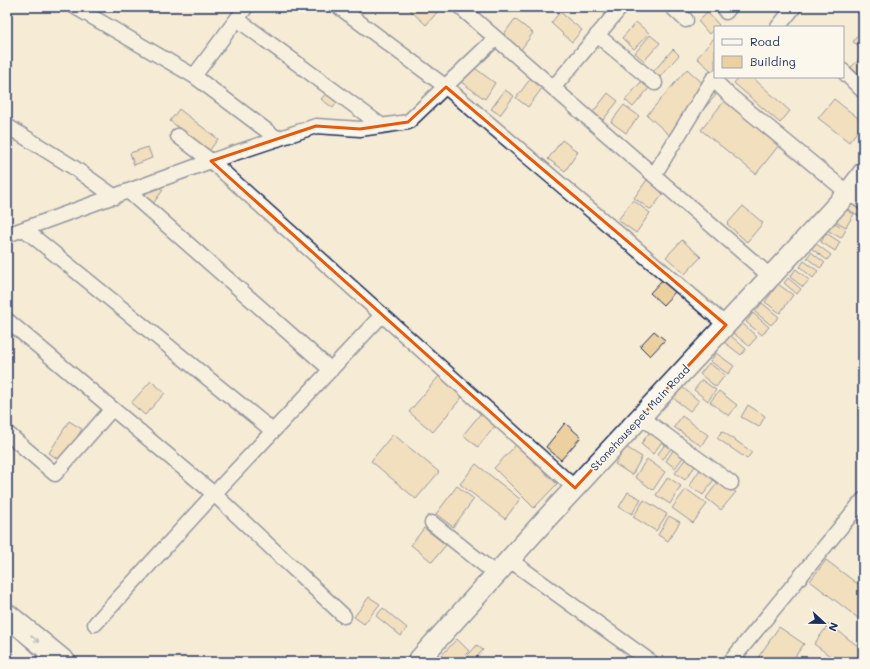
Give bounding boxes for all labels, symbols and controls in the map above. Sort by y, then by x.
legend [714,26,844,78]
text: Road [750,33,780,49]
text: Building [750,53,796,69]
street label: Stonehousepet Main Road [587,362,693,474]
north arrow [804,603,844,643]
text: N [825,620,842,634]
one-way arrow [30,634,41,643]

